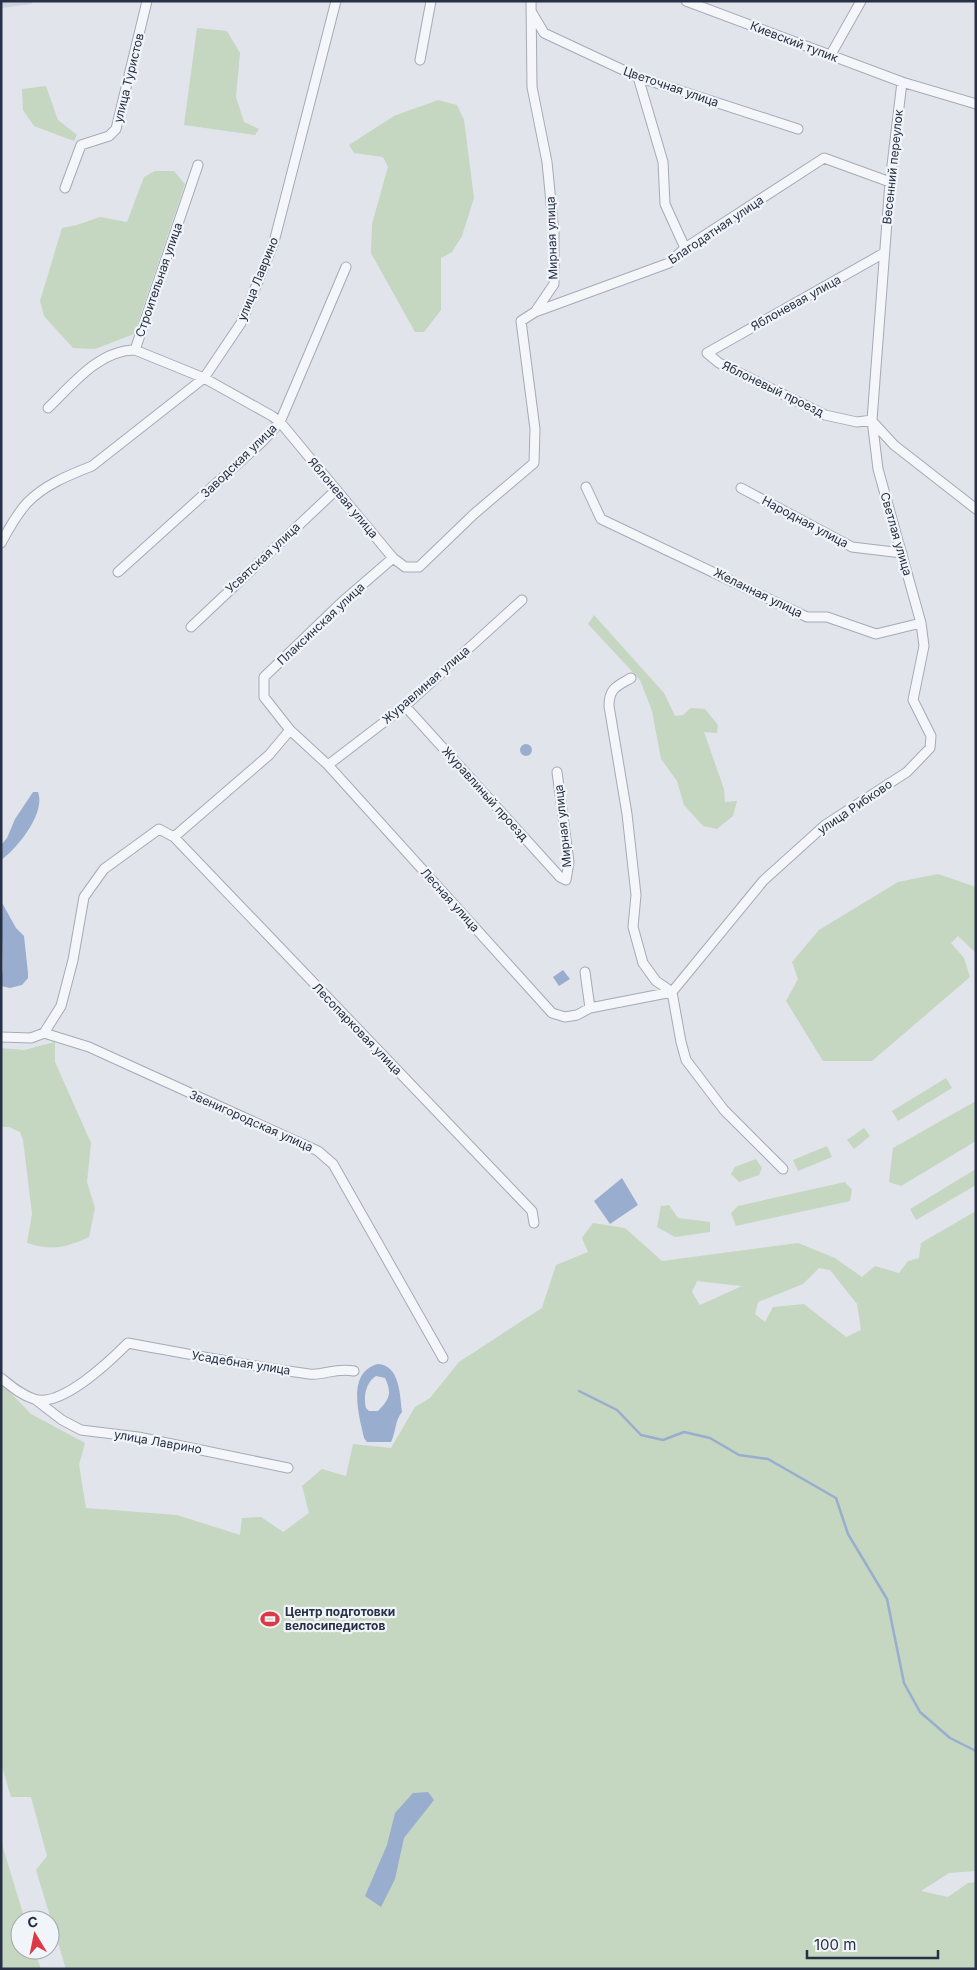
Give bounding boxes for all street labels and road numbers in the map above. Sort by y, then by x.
street label: Киевский тупик [748,18,841,65]
street label: улица Туристов [110,31,147,124]
street label: Цветочная улица [621,63,721,110]
street label: Весенний переулок [879,108,906,225]
street label: Благодатная улица [665,192,766,267]
street label: Мирная улица [543,196,560,280]
street label: Строительная улица [132,221,185,339]
street label: улица Лаврино [234,235,281,323]
street label: Яблоневая улица [748,272,843,334]
street label: Яблоневый проезд [720,357,827,420]
street label: Заводская улица [198,421,280,501]
street label: Яблоневая улица [305,454,381,541]
street label: Светлая улица [877,491,916,577]
street label: Народная улица [759,492,851,551]
street label: Усвятская улица [222,519,303,596]
street label: Желанная улица [711,565,805,621]
street label: Плаксинская улица [274,579,367,668]
street label: Журавлиная улица [379,642,473,727]
street label: Журавлиный проезд [439,743,532,844]
street label: улица Рибково [815,776,895,837]
street label: Мирная улица [551,784,574,868]
street label: Лесная улица [418,865,483,935]
street label: Лесопарковая улица [310,979,405,1078]
street label: Звенигородская улица [187,1086,315,1155]
street label: Усадебная улица [191,1347,292,1378]
street label: улица Лаврино [113,1426,203,1457]

